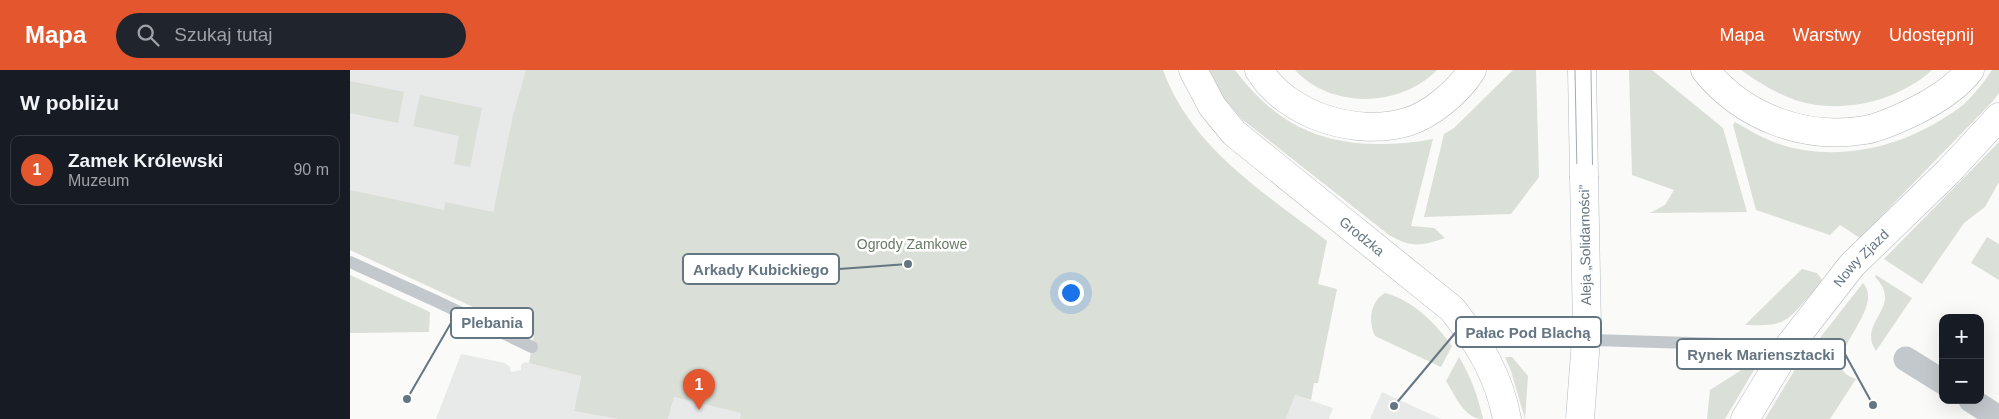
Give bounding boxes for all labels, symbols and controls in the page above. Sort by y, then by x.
search box [116,13,466,58]
text: Mapa [25,21,86,48]
icon: search [134,21,162,49]
text: Szukaj tutaj [174,24,273,45]
text: Mapa [1720,25,1765,45]
text: Warstwy [1793,25,1861,45]
text: Udostępnij [1889,25,1974,45]
text: W pobliżu [20,91,119,114]
text: Zamek Królewski [68,150,223,171]
text: 1 [33,161,41,178]
text: 90 m [293,161,329,178]
text: Muzeum [68,172,129,189]
street label: Aleja „Solidarności” [1576,184,1594,305]
street label: Grodzka [1336,213,1388,259]
street label: Nowy Zjazd [1830,226,1892,290]
park label: Ogrody Zamkowe [857,236,967,252]
callout: Arkady Kubickiego [683,254,839,284]
text: Arkady Kubickiego [693,261,829,278]
your location [1058,280,1084,306]
callout: Plebania [451,308,533,338]
text: Plebania [461,314,523,331]
map controls [1939,314,1984,404]
button: + [1939,314,1984,359]
callout: Pałac Pod Blachą [1456,317,1601,347]
text: Pałac Pod Blachą [1465,324,1591,341]
callout: Rynek Mariensztacki [1677,339,1845,369]
text: Rynek Mariensztacki [1687,346,1835,363]
button: − [1939,359,1984,404]
pin: 1 [683,369,715,410]

